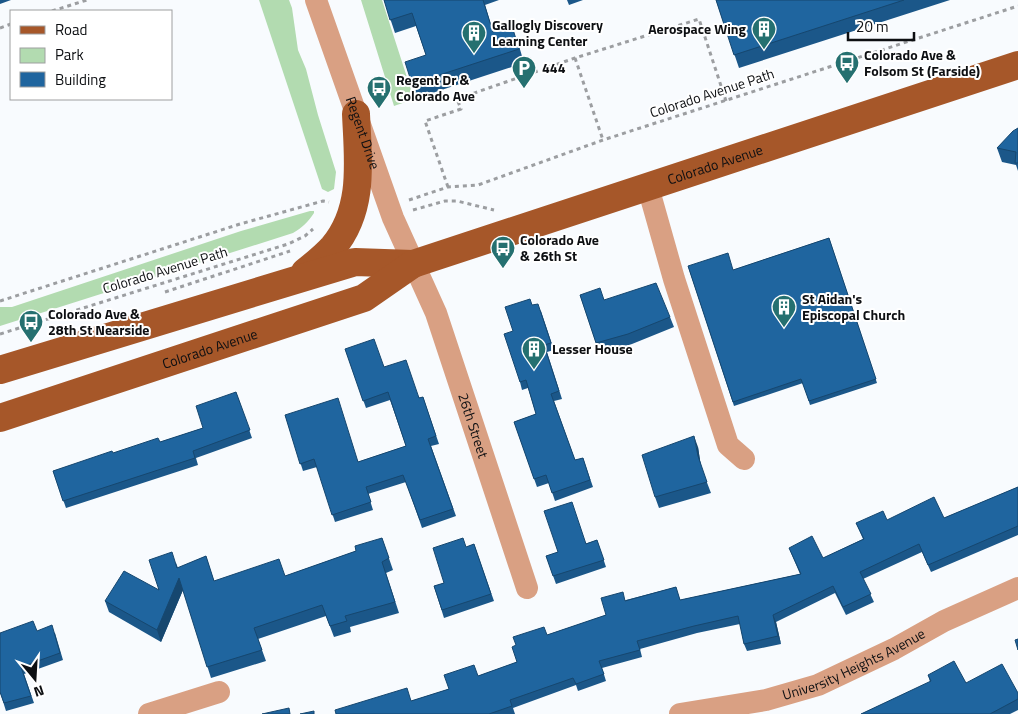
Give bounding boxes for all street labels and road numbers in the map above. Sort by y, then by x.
street label: Colorado Avenue Path [647,62,777,123]
street label: Regent Drive [341,93,386,172]
street label: Colorado Avenue [665,139,765,190]
street label: Colorado Avenue Path [100,241,230,299]
street label: Colorado Avenue [159,323,260,374]
street label: 26th Street [453,390,494,461]
street label: University Heights Avenue [780,623,929,705]

